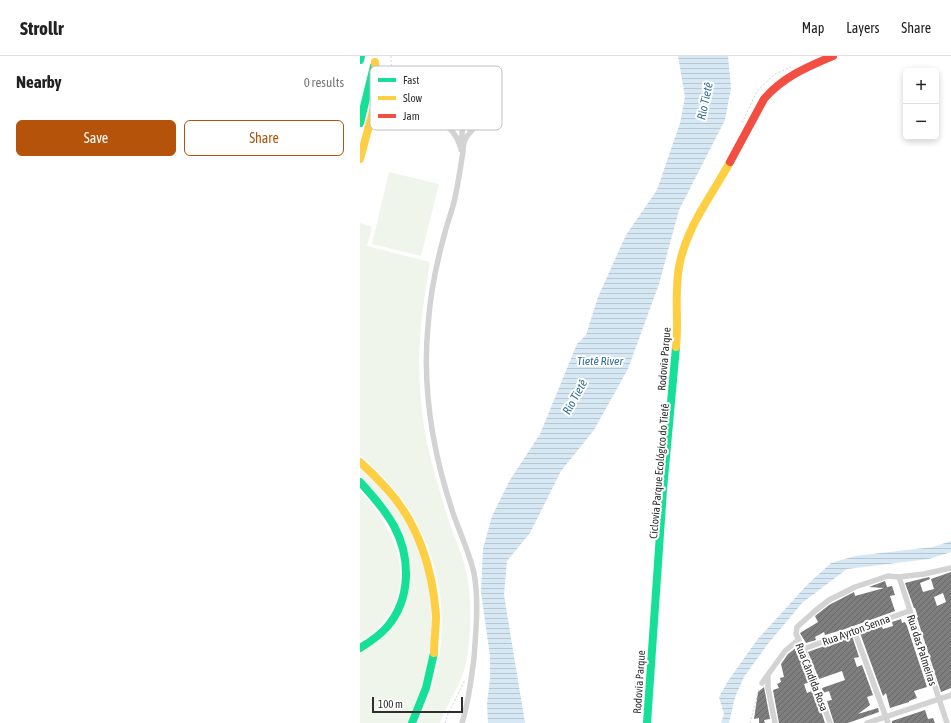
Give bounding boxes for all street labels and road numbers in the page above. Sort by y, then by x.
street label: Rodovia Parque [655,327,673,391]
street label: Ciclovia Parque Ecológico do Tietê [647,403,671,539]
street label: Rua Ayrton Senna [821,612,891,648]
street label: Rua das Palmeiras [905,613,939,687]
street label: Rua Cândida Rosa [793,641,831,713]
street label: Rodovia Parque [631,650,647,714]

